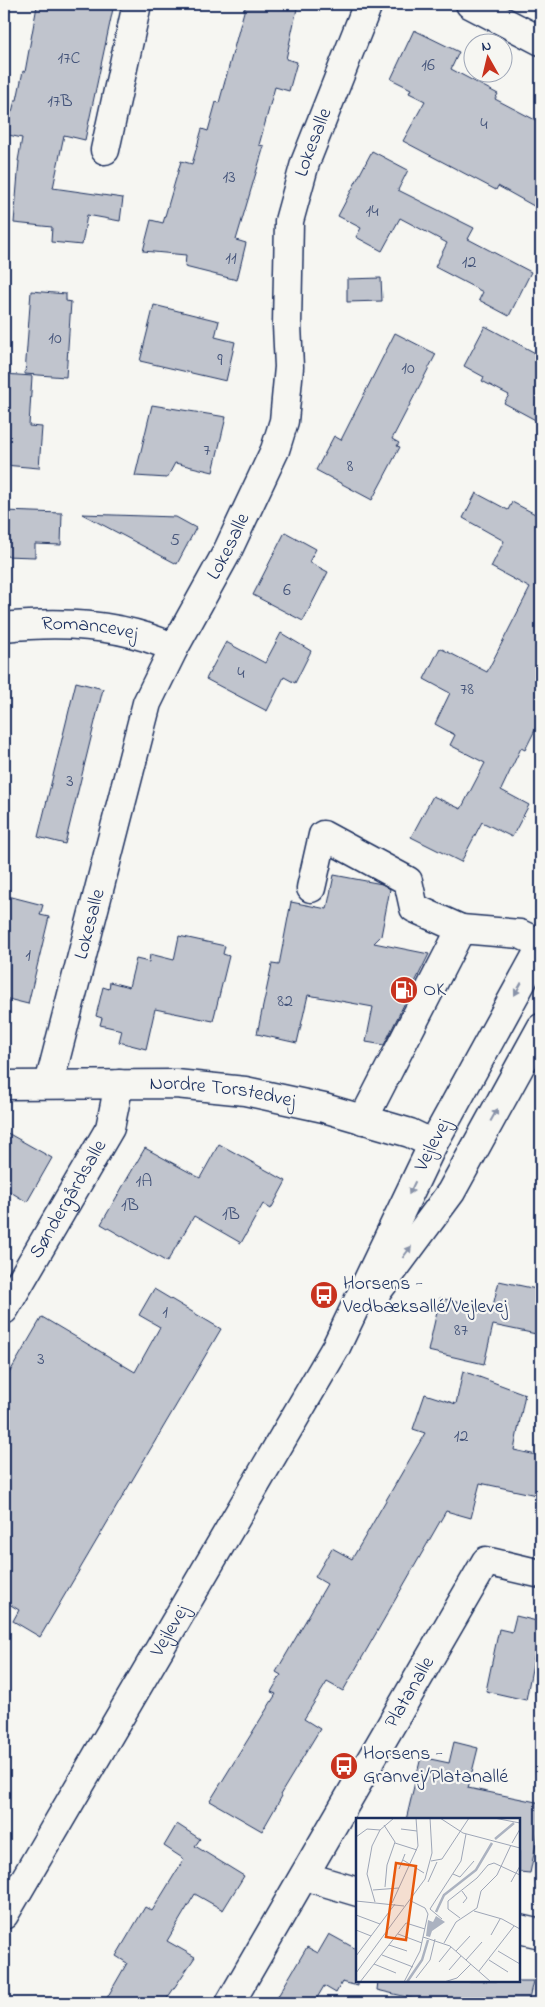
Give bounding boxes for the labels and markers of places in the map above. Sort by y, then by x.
fuel station icon: OK [389,975,419,1005]
place label: OK [423,976,446,1005]
place label: Horsens - Vedbæksallé/Vejlevej [342,1270,509,1322]
bus stop icon: Horsens - Vedbæksallé/Vejlevej [309,1280,339,1310]
place label: Horsens - Granvej/Platanallé [363,1740,508,1792]
bus stop icon: Horsens - Granvej/Platanallé [329,1751,359,1781]

